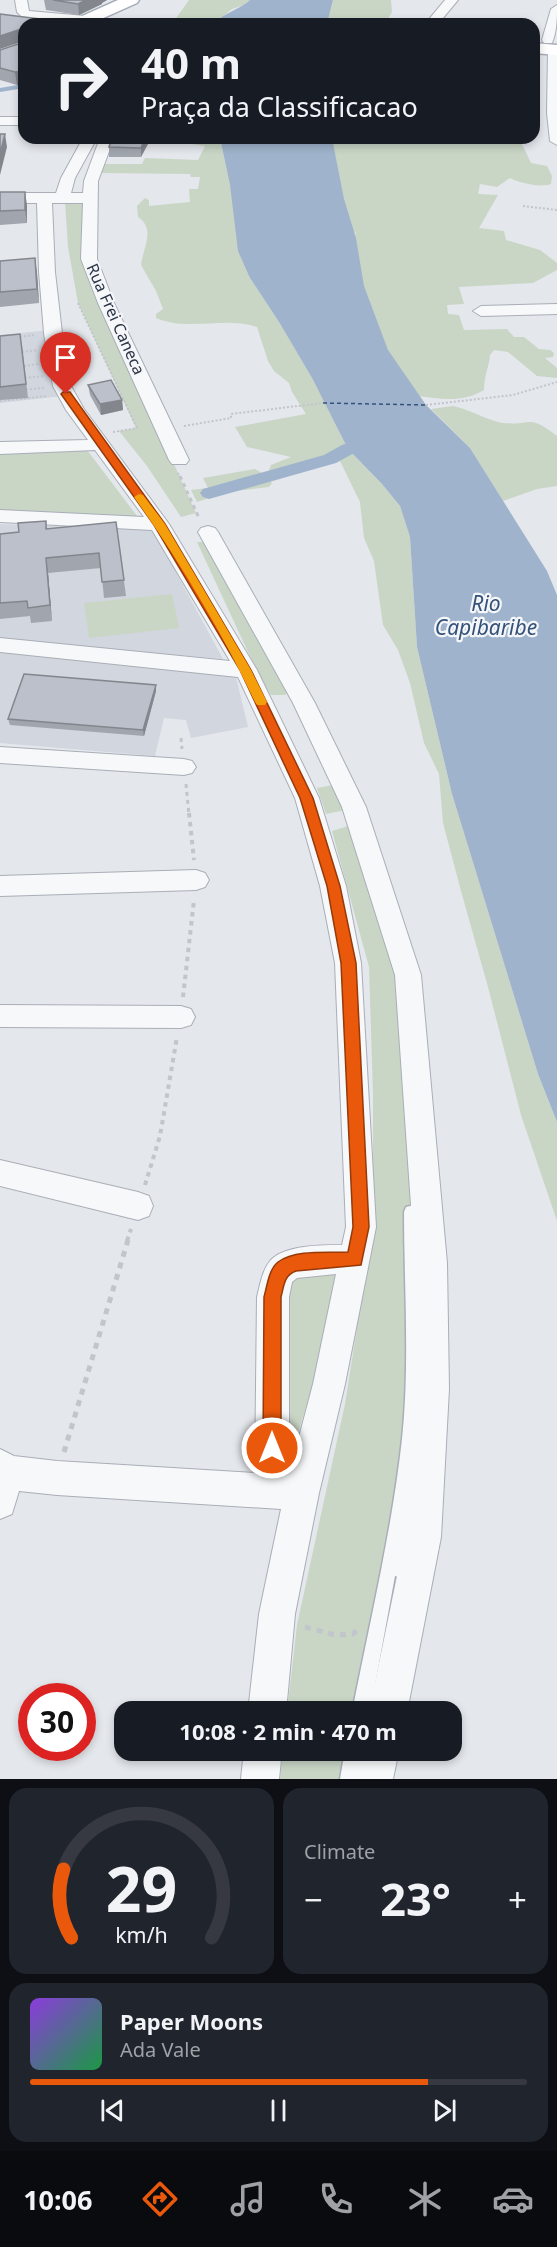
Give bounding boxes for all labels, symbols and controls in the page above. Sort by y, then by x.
text: 40 m [141,34,241,91]
icon: right [42,42,120,120]
text: Praça da Classificacao [141,88,418,125]
street label: Rua Frei Caneca [82,260,150,378]
pin [40,332,91,394]
icon: arrive [49,341,82,374]
water label: Rio Capibaribe [435,589,537,641]
position arrow [240,1416,304,1480]
speed limit sign: 30 [18,1683,96,1761]
text: 10:08 · 2 min · 470 m [179,1716,397,1746]
text: Climate [304,1838,375,1865]
text: 29 [106,1845,177,1930]
text: 23° [380,1868,451,1929]
text: − [304,1877,323,1922]
text: + [508,1877,527,1922]
text: km/h [115,1920,168,1949]
text: Paper Moons [120,2006,263,2036]
text: Ada Vale [120,2036,201,2063]
icon: previous [96,2094,129,2127]
icon: pause [262,2094,295,2127]
icon: next [428,2094,461,2127]
icon: directions [139,2178,181,2220]
icon: music [227,2178,269,2220]
icon: phone [315,2178,357,2220]
icon: climate [404,2178,446,2220]
icon: car [492,2178,534,2220]
text: 10:06 [23,2181,93,2218]

